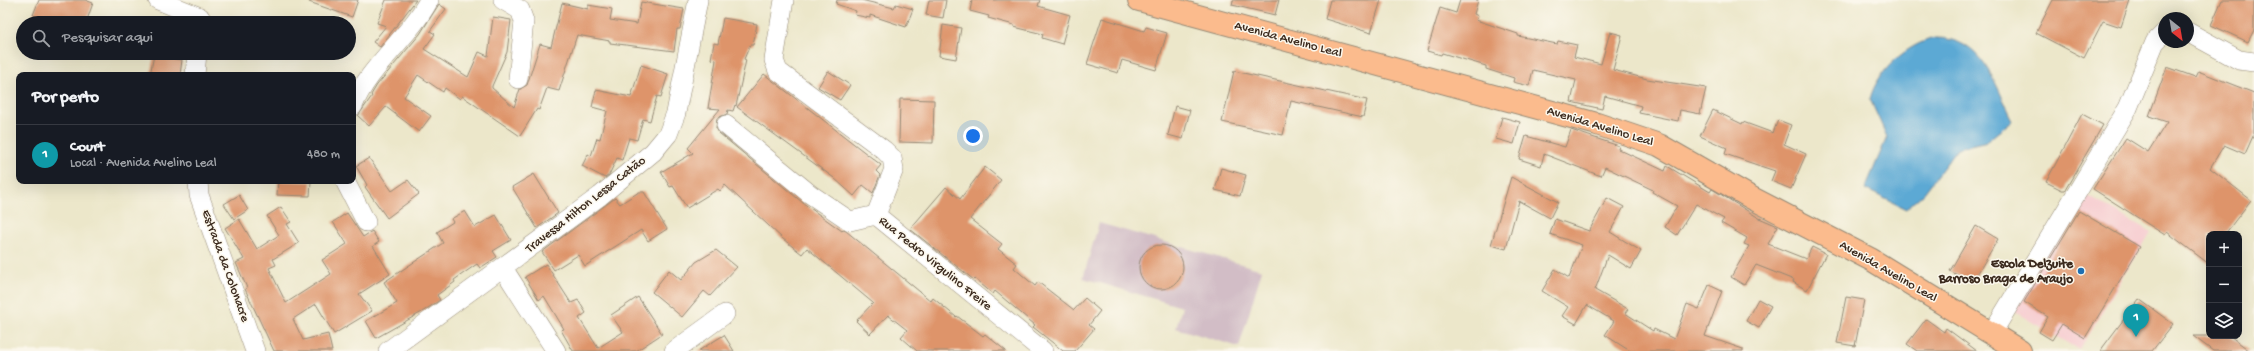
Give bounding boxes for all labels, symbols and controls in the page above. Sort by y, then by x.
north arrow [2158,12,2194,48]
search box [16,16,356,60]
street label: Avenida Avelino Leal [1233,18,1343,62]
icon: search [30,27,52,49]
text: Pesquisar aqui [62,29,153,47]
text: Por perto [32,88,99,108]
street label: Avenida Avelino Leal [1545,104,1655,150]
your location [963,126,983,146]
text: Court [70,138,104,156]
text: 1 [42,147,48,162]
text: 480 m [307,147,340,162]
street label: Travessa Hilton Lessa Catão [522,153,649,257]
text: Local · Avenida Avelino Leal [70,156,217,171]
street label: Estrada da Colonacre [198,208,252,324]
street label: Rua Pedro Virgulino Freire [875,214,995,314]
map controls [2206,231,2242,339]
button: + [2206,231,2242,267]
street label: Avenida Avelino Leal [1836,238,1940,306]
place label: Escola Delzuite Barroso Braga de Araujo [1938,257,2074,287]
marker: Escola Delzuite Barroso Braga de Araujo [2076,266,2086,276]
button: − [2206,267,2242,303]
button: layers [2206,303,2242,339]
pin: 1 [2123,304,2149,337]

